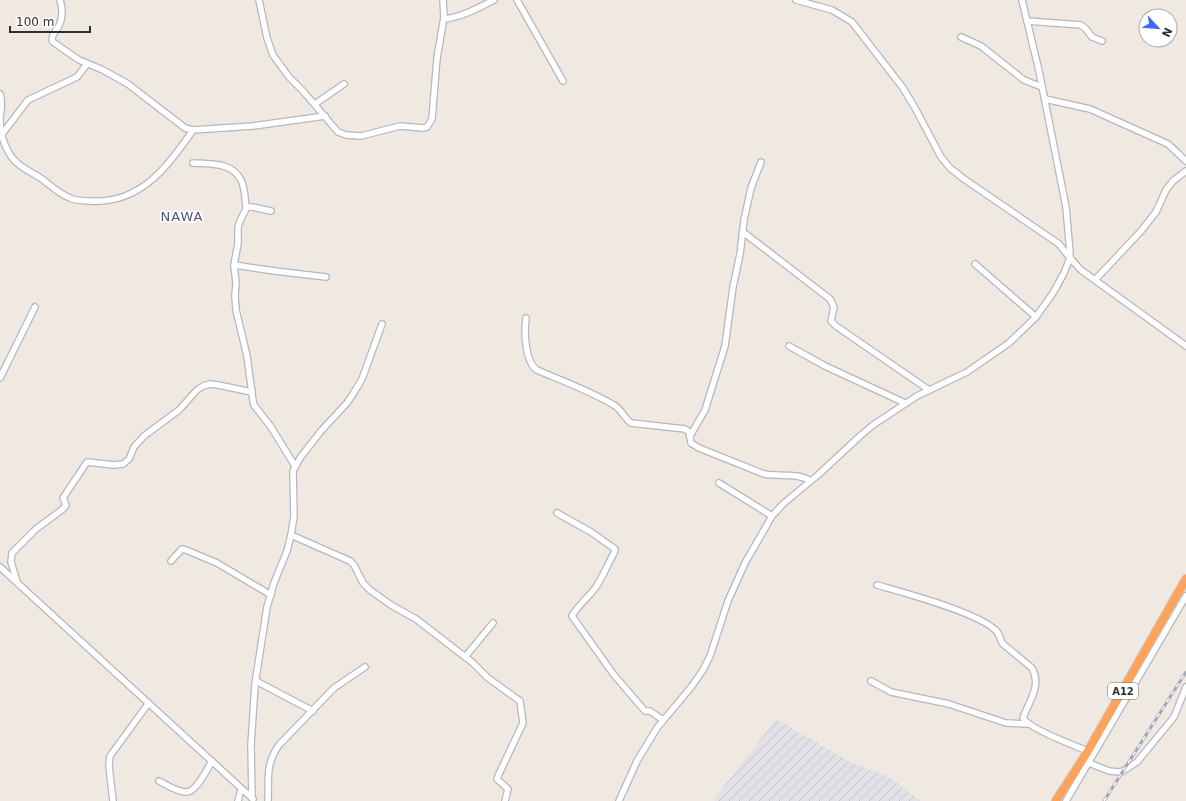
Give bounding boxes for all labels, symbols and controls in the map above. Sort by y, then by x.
scale bar [10,8,90,34]
north arrow [1138,8,1178,48]
text: 100 m [16,15,54,29]
text: N [1159,25,1174,39]
district label: NAWA [161,209,203,224]
road number: A12 [1108,683,1138,699]

